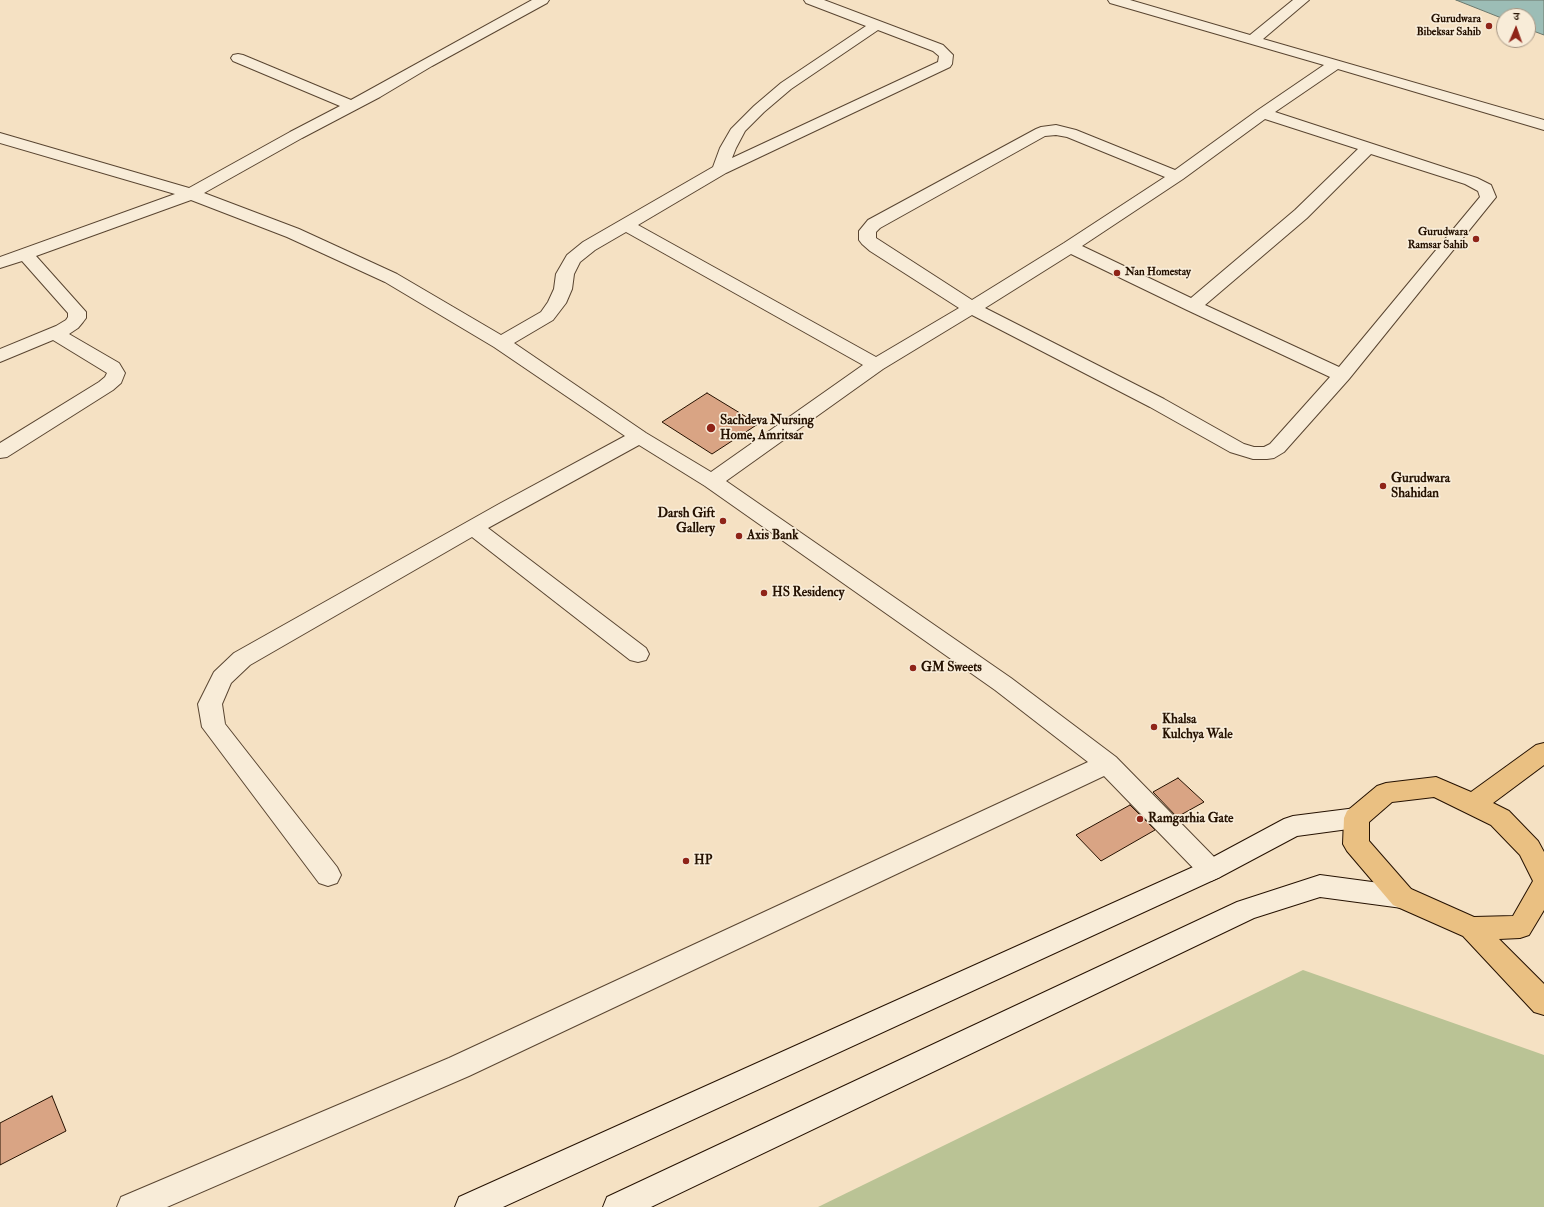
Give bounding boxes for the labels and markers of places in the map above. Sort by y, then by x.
place label: Gurudwara Bibeksar Sahib [1416,13,1481,39]
marker: Gurudwara Bibeksar Sahib [1484,21,1494,31]
place label: Gurudwara Ramsar Sahib [1408,226,1468,252]
marker: Gurudwara Ramsar Sahib [1471,234,1481,244]
place label: Nan Homestay [1125,266,1191,280]
marker: Nan Homestay [1112,268,1122,278]
place label: Sachdeva Nursing Home, Amritsar [720,413,814,444]
marker: Sachdeva Nursing Home, Amritsar [705,422,717,434]
place label: Gurudwara Shahidan [1391,471,1450,502]
marker: Gurudwara Shahidan [1378,481,1388,491]
place label: Darsh Gift Gallery [657,506,715,537]
marker: Darsh Gift Gallery [718,516,728,526]
place label: Axis Bank [747,528,798,544]
marker: Axis Bank [734,531,744,541]
place label: HS Residency [772,585,845,601]
marker: HS Residency [759,588,769,598]
place label: GM Sweets [921,660,982,676]
marker: GM Sweets [908,663,918,673]
place label: Khalsa Kulchya Wale [1162,712,1233,743]
marker: Khalsa Kulchya Wale [1149,722,1159,732]
place label: Ramgarhia Gate [1148,811,1234,827]
marker: Ramgarhia Gate [1135,814,1145,824]
place label: HP [694,853,712,869]
marker: HP [681,856,691,866]

